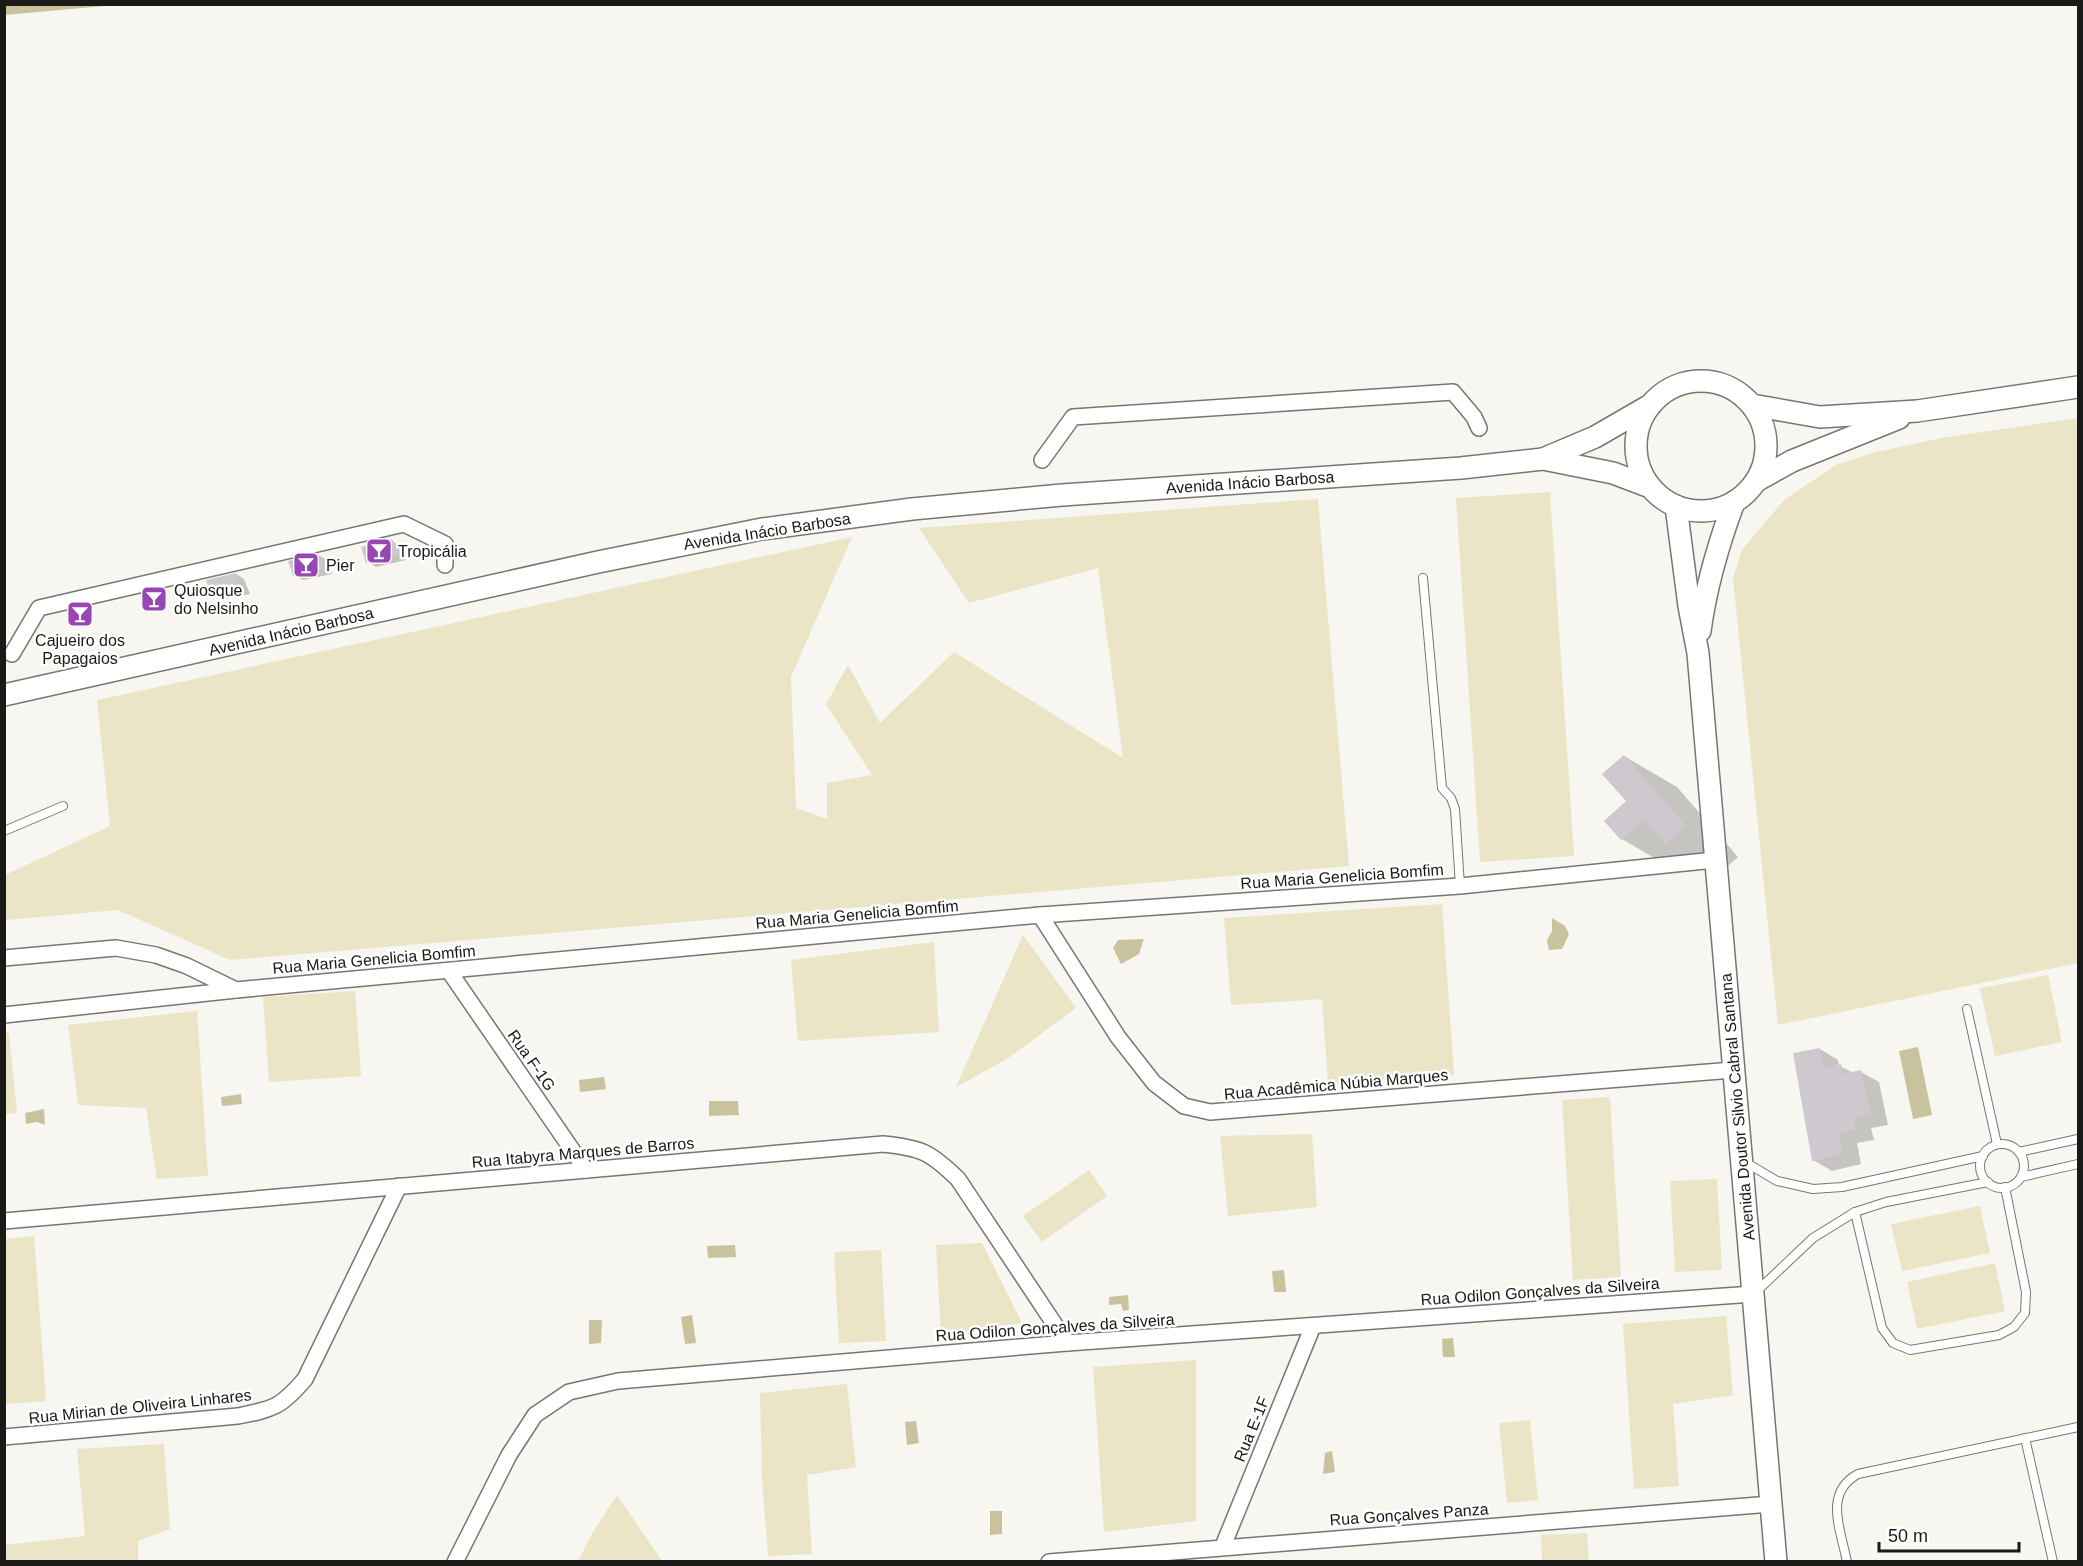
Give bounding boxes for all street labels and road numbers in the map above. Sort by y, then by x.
street label: Avenida Inácio Barbosa [1165,468,1335,497]
street label: Avenida Inácio Barbosa [682,510,852,553]
street label: Avenida Inácio Barbosa [207,604,375,659]
street label: Rua Maria Genelicia Bomfim [1240,861,1444,892]
street label: Rua Maria Genelicia Bomfim [755,897,959,932]
street label: Rua Maria Genelicia Bomfim [272,942,476,977]
street label: Avenida Doutor Silvio Cabral Santana [1717,972,1758,1241]
street label: Rua F-1G [504,1027,559,1094]
street label: Rua Acadêmica Núbia Marques [1223,1066,1449,1103]
street label: Rua Itabyra Marques de Barros [471,1134,695,1171]
street label: Rua Odilon Gonçalves da Silveira [1420,1275,1660,1308]
street label: Rua Odilon Gonçalves da Silveira [935,1311,1175,1344]
street label: Rua Mirian de Oliveira Linhares [28,1386,252,1427]
street label: Rua E-1F [1231,1394,1272,1464]
street label: Rua Gonçalves Panza [1329,1500,1489,1529]

